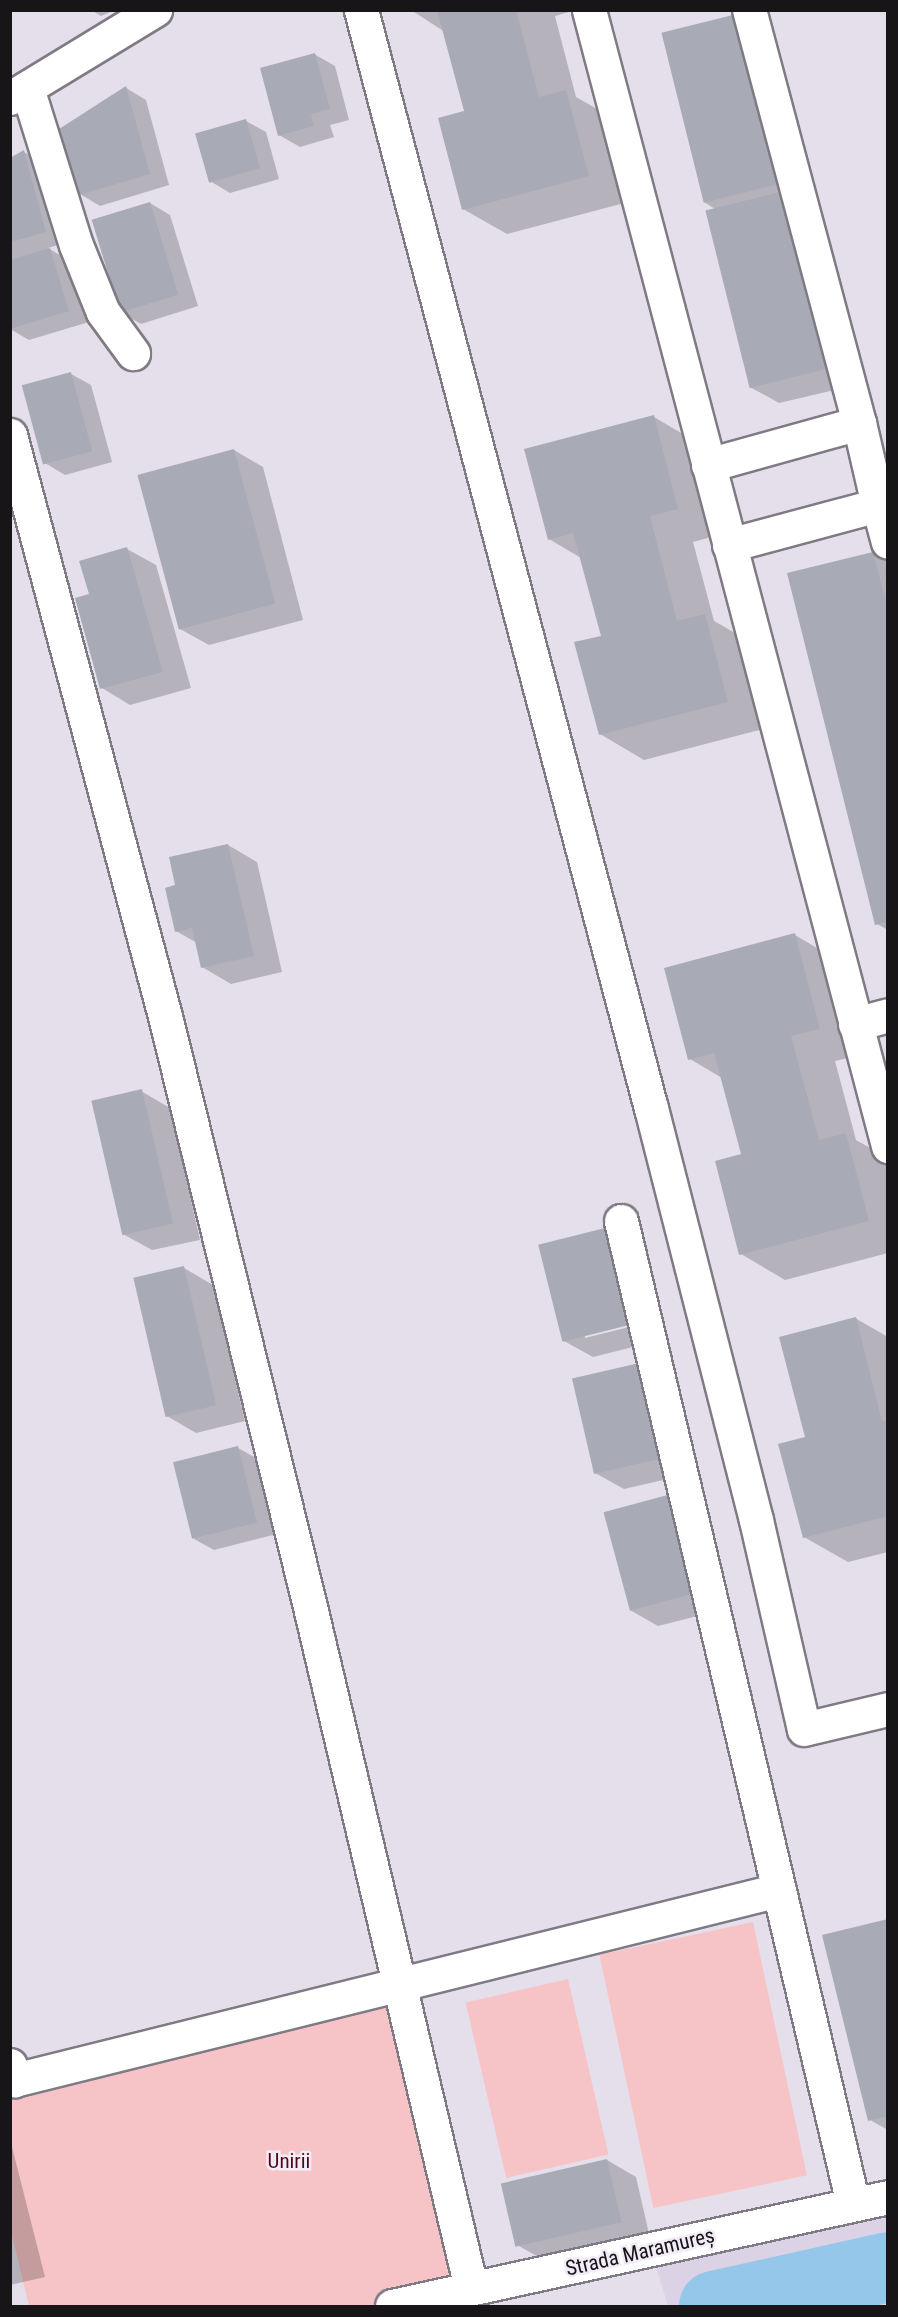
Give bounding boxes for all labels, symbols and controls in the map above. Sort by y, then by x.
park label: Unirii [268,2148,310,2174]
street label: Strada Maramureș [563,2223,717,2281]

